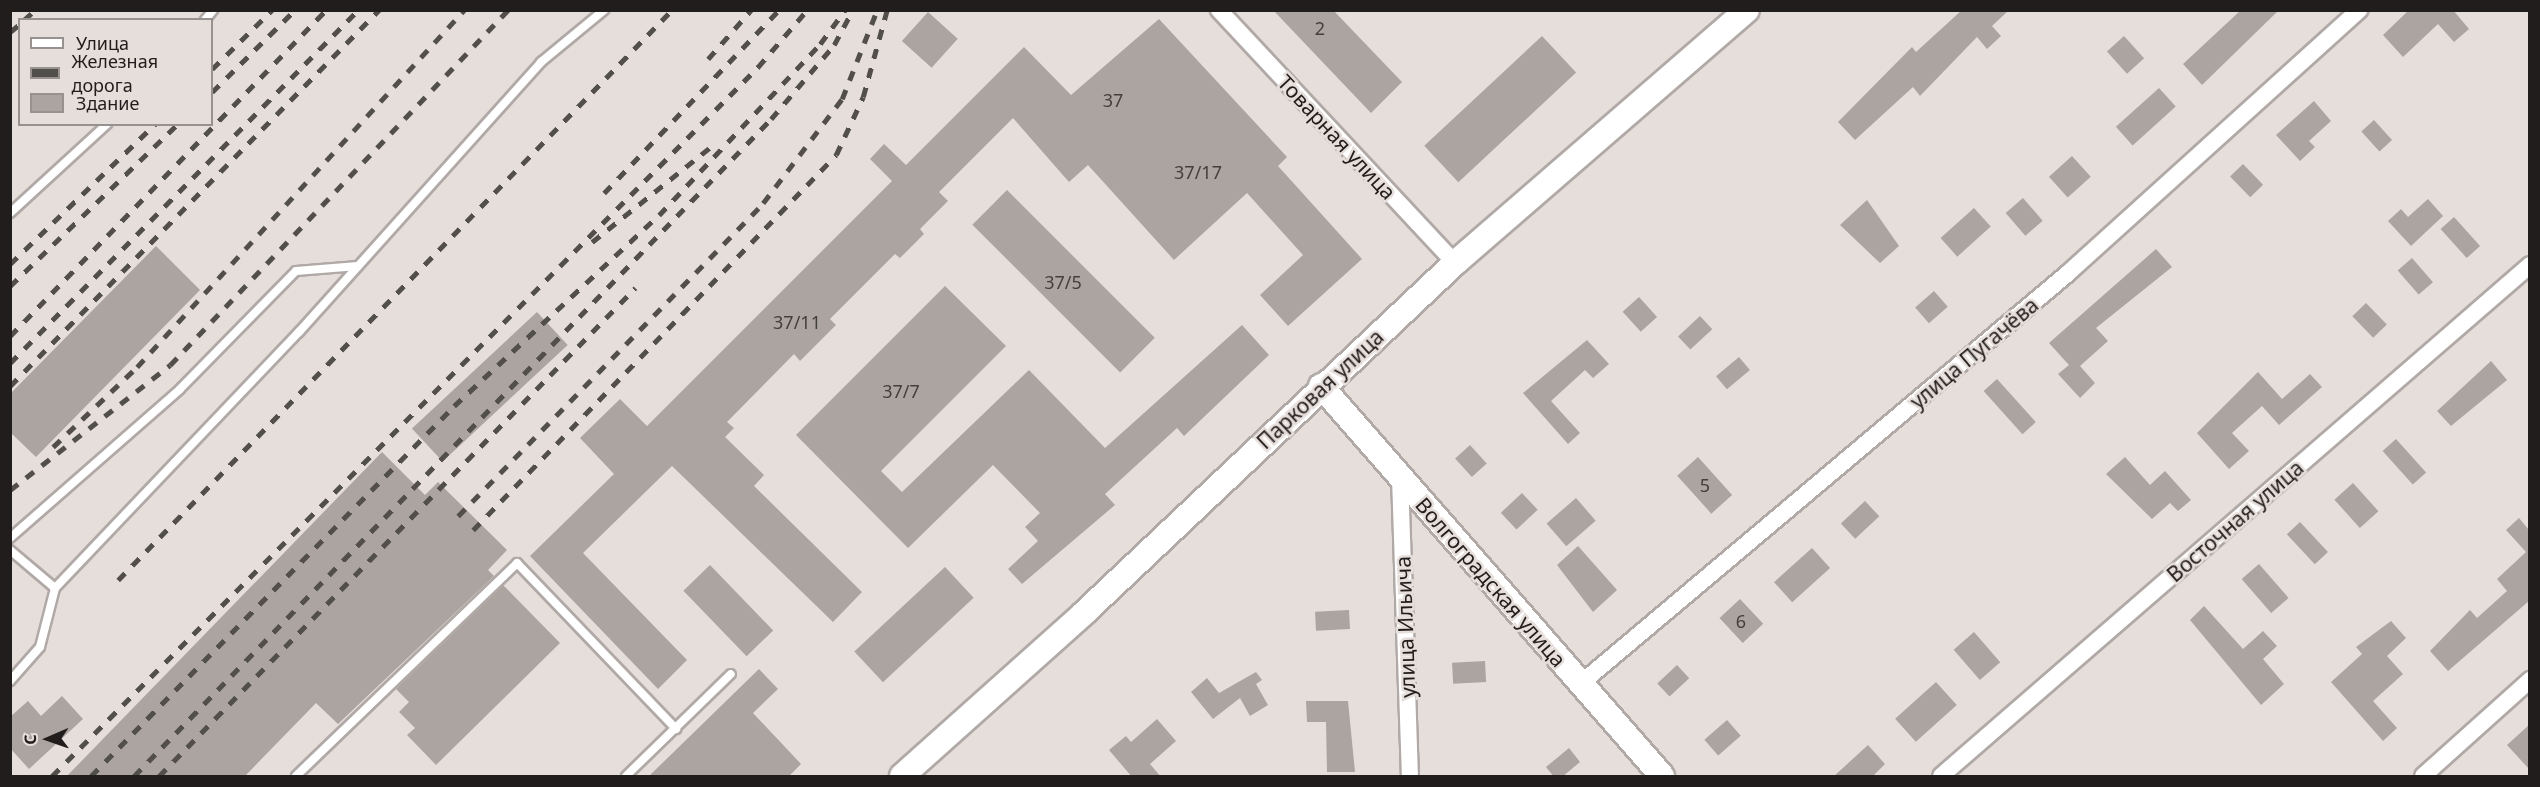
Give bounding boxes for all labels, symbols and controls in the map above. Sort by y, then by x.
house number: 2 [1315,17,1325,39]
legend [18,18,213,126]
text: Улица [76,31,129,55]
text: Железная дорога [72,49,158,97]
street label: Товарная улица [1273,69,1401,205]
house number: 37 [1103,89,1123,111]
text: Здание [76,91,139,115]
house number: 37/17 [1174,161,1222,183]
house number: 37/5 [1044,271,1082,293]
street label: улица Пугачёва [1905,292,2043,414]
house number: 37/11 [773,311,821,333]
street label: Парковая улица [1252,324,1388,454]
house number: 37/7 [882,380,920,402]
street label: Восточная улица [2162,455,2308,587]
house number: 5 [1700,474,1710,496]
street label: Волгоградская улица [1411,492,1571,672]
street label: улица Ильича [1390,556,1420,698]
house number: 6 [1736,610,1746,632]
north arrow [18,709,78,769]
text: С [19,734,41,745]

